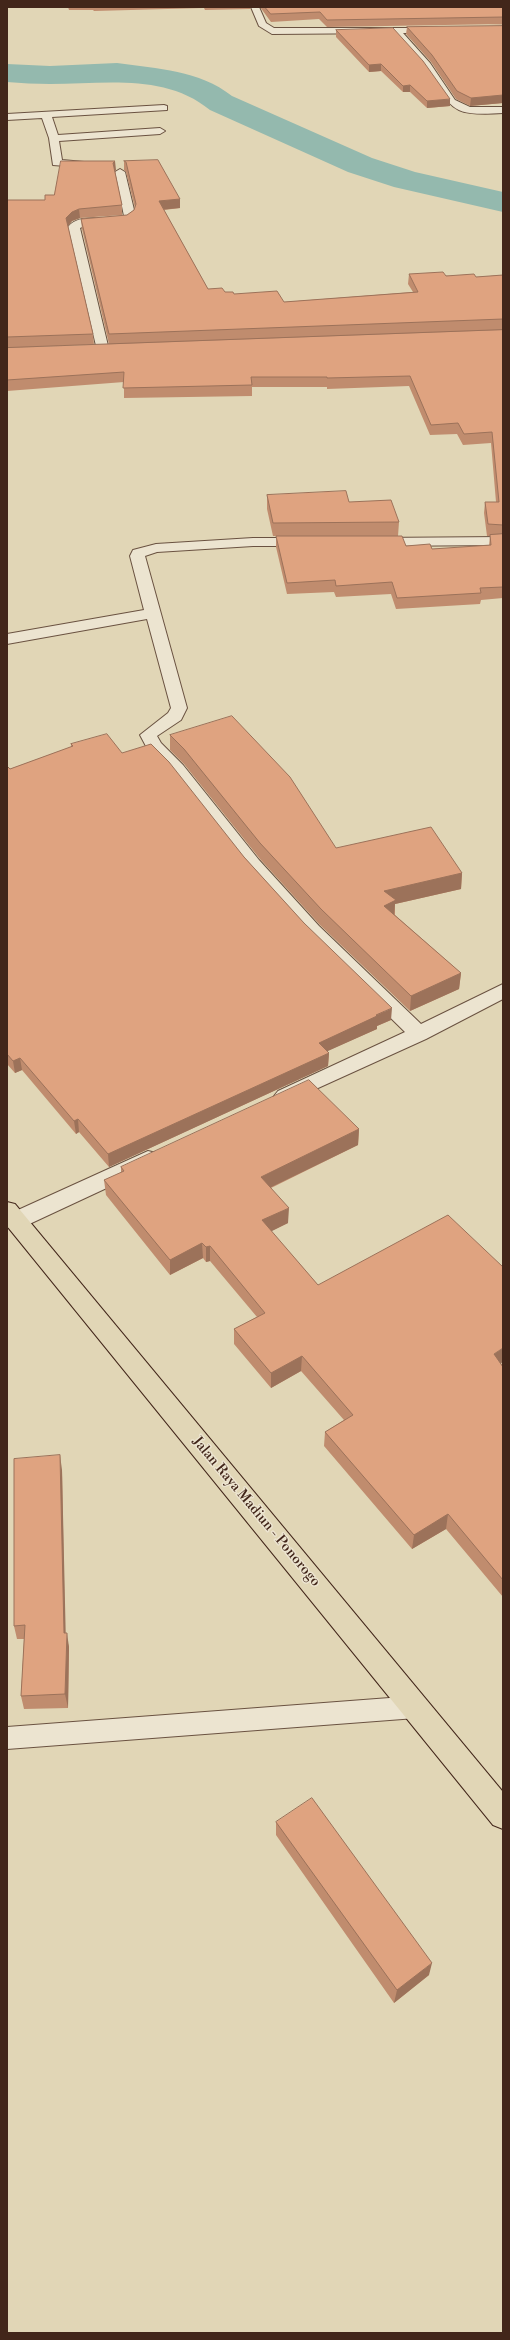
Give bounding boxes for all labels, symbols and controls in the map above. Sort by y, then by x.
street label: Jalan Raya Madiun - Ponorogo [188,1434,324,1590]

